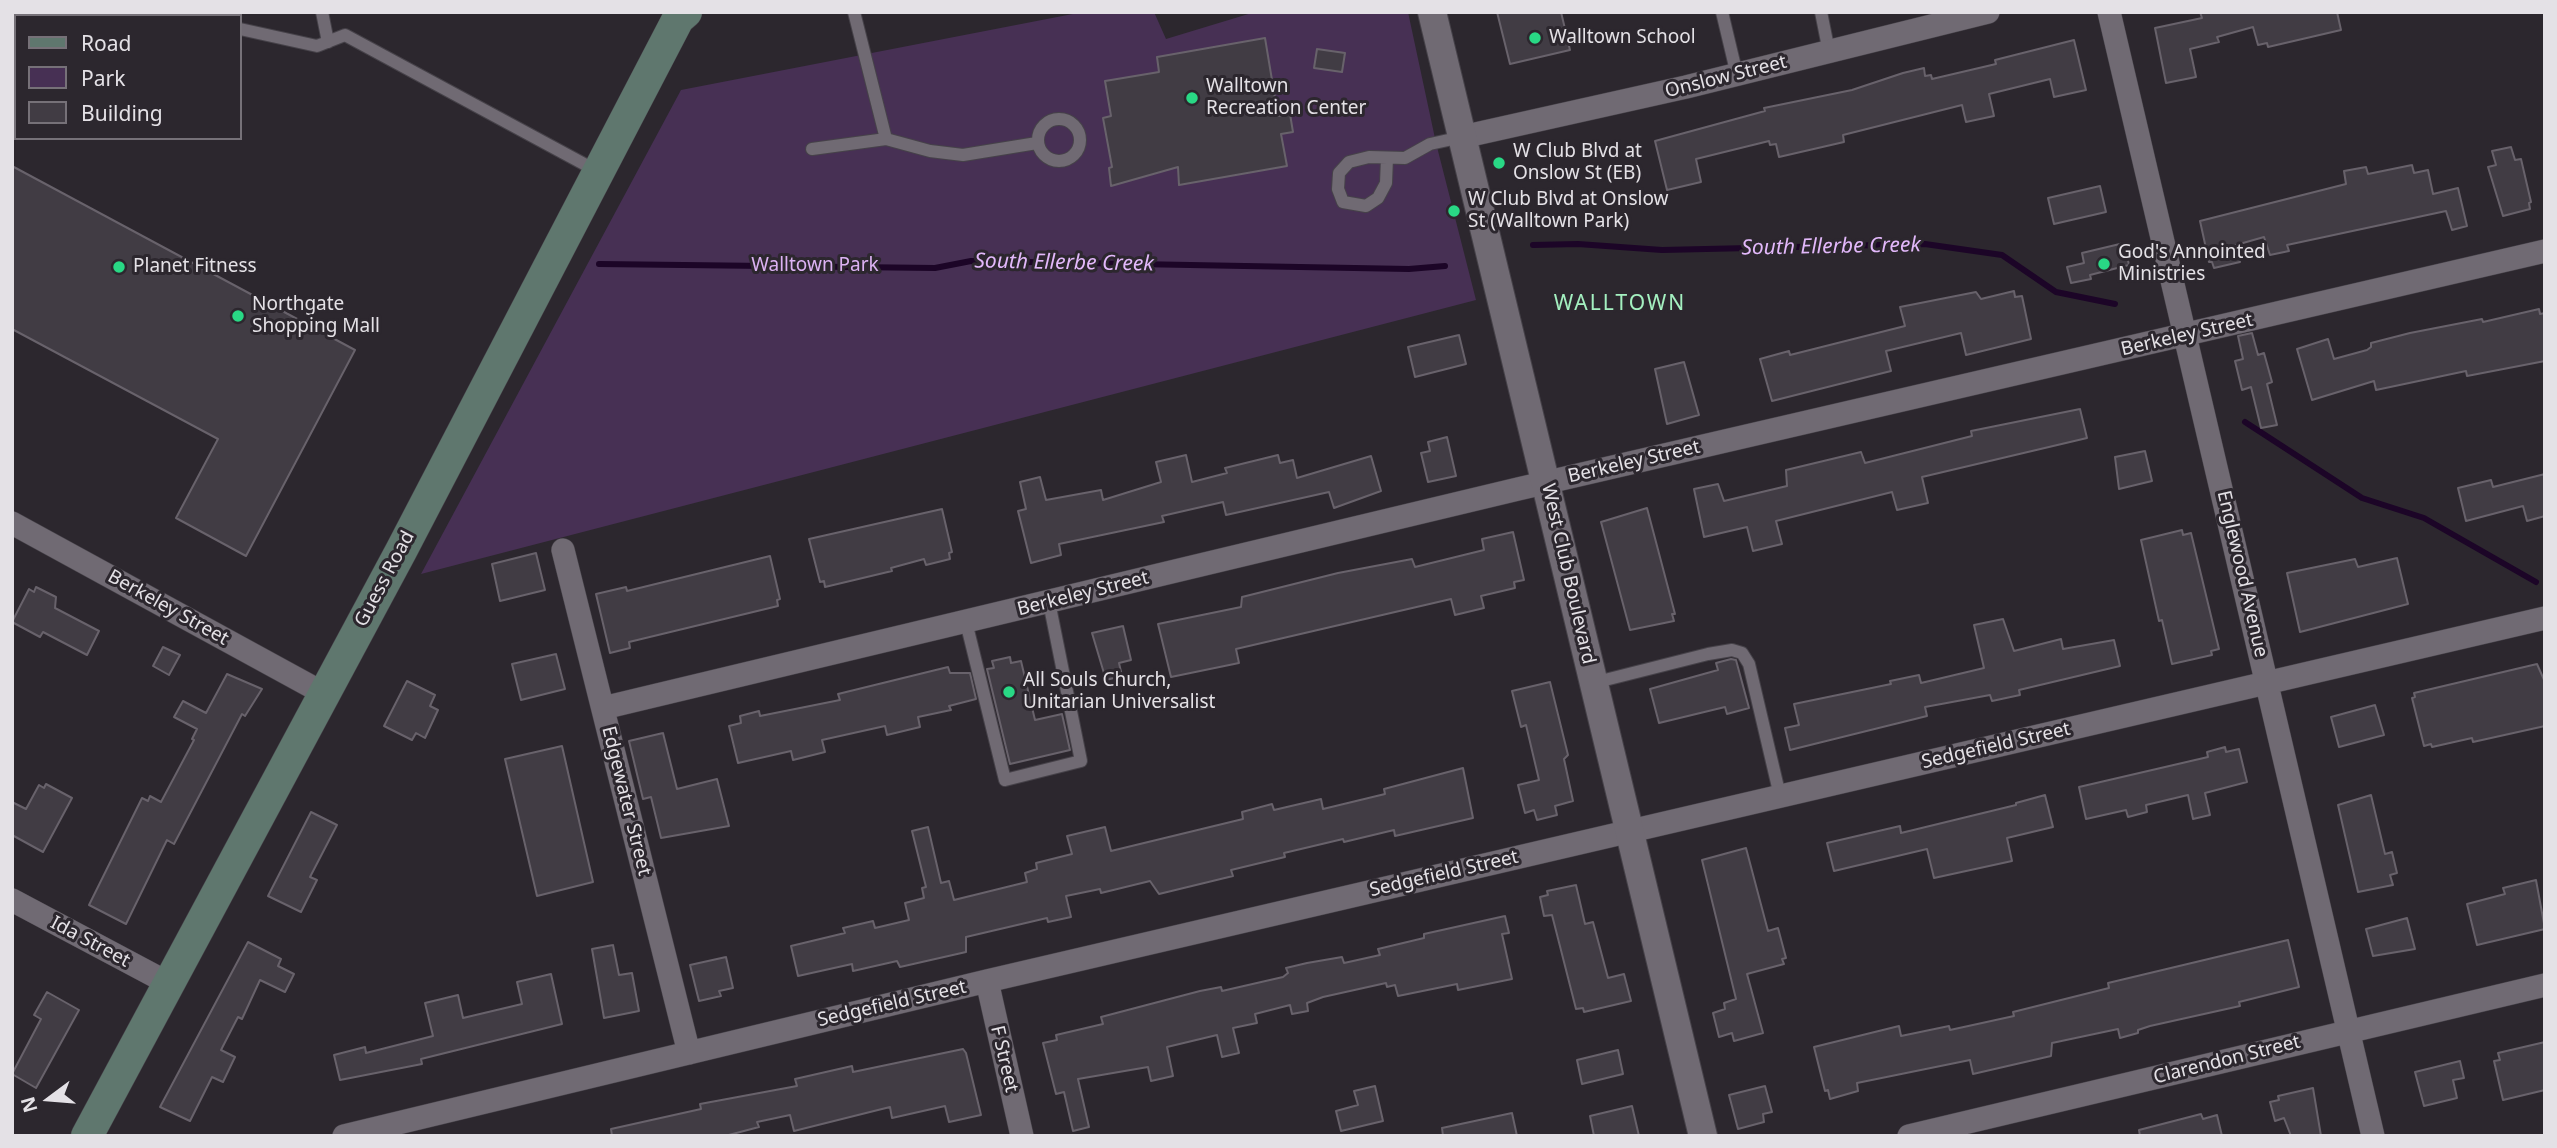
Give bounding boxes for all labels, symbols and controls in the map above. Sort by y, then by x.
legend [14,14,242,140]
place label: Walltown School [1549,27,1696,49]
text: Road [81,29,131,57]
marker: Walltown School [1527,30,1543,46]
street label: Onslow Street [1663,51,1789,103]
text: Park [81,64,125,92]
place label: Walltown Recreation Center [1206,76,1366,120]
marker: Walltown Recreation Center [1184,90,1200,106]
text: Building [81,99,163,127]
place label: W Club Blvd at Onslow St (EB) [1513,141,1642,185]
marker: W Club Blvd at Onslow St (EB) [1491,155,1507,171]
place label: W Club Blvd at Onslow St (Walltown Park) [1468,189,1669,233]
marker: W Club Blvd at Onslow St (Walltown Park) [1446,203,1462,219]
water label: South Ellerbe Creek [1741,233,1921,261]
place label: God's Annointed Ministries [2118,242,2266,286]
water label: South Ellerbe Creek [974,249,1154,277]
park label: Walltown Park [751,255,879,277]
place label: Planet Fitness [133,256,257,278]
marker: God's Annointed Ministries [2096,256,2112,272]
marker: Planet Fitness [111,259,127,275]
district label: WALLTOWN [1555,291,1685,317]
place label: Northgate Shopping Mall [252,294,380,338]
marker: Northgate Shopping Mall [230,308,246,324]
street label: Berkeley Street [2119,309,2255,361]
street label: Berkeley Street [1566,436,1702,488]
street label: West Club Boulevard [1536,482,1600,666]
street label: Englewood Avenue [2212,488,2272,660]
street label: Guess Road [350,527,420,631]
street label: Berkeley Street [104,565,232,651]
street label: Berkeley Street [1015,567,1151,621]
place label: All Souls Church, Unitarian Universalist [1023,670,1215,714]
marker: All Souls Church, Unitarian Universalist [1001,684,1017,700]
street label: Sedgefield Street [1919,718,2073,774]
street label: Edgewater Street [596,724,656,878]
street label: Sedgefield Street [1367,846,1521,902]
street label: Ida Street [46,912,134,972]
street label: Sedgefield Street [815,976,969,1032]
street label: F Street [985,1023,1023,1095]
street label: Clarendon Street [2151,1031,2303,1089]
north arrow [14,1064,84,1134]
text: N [14,1094,43,1116]

